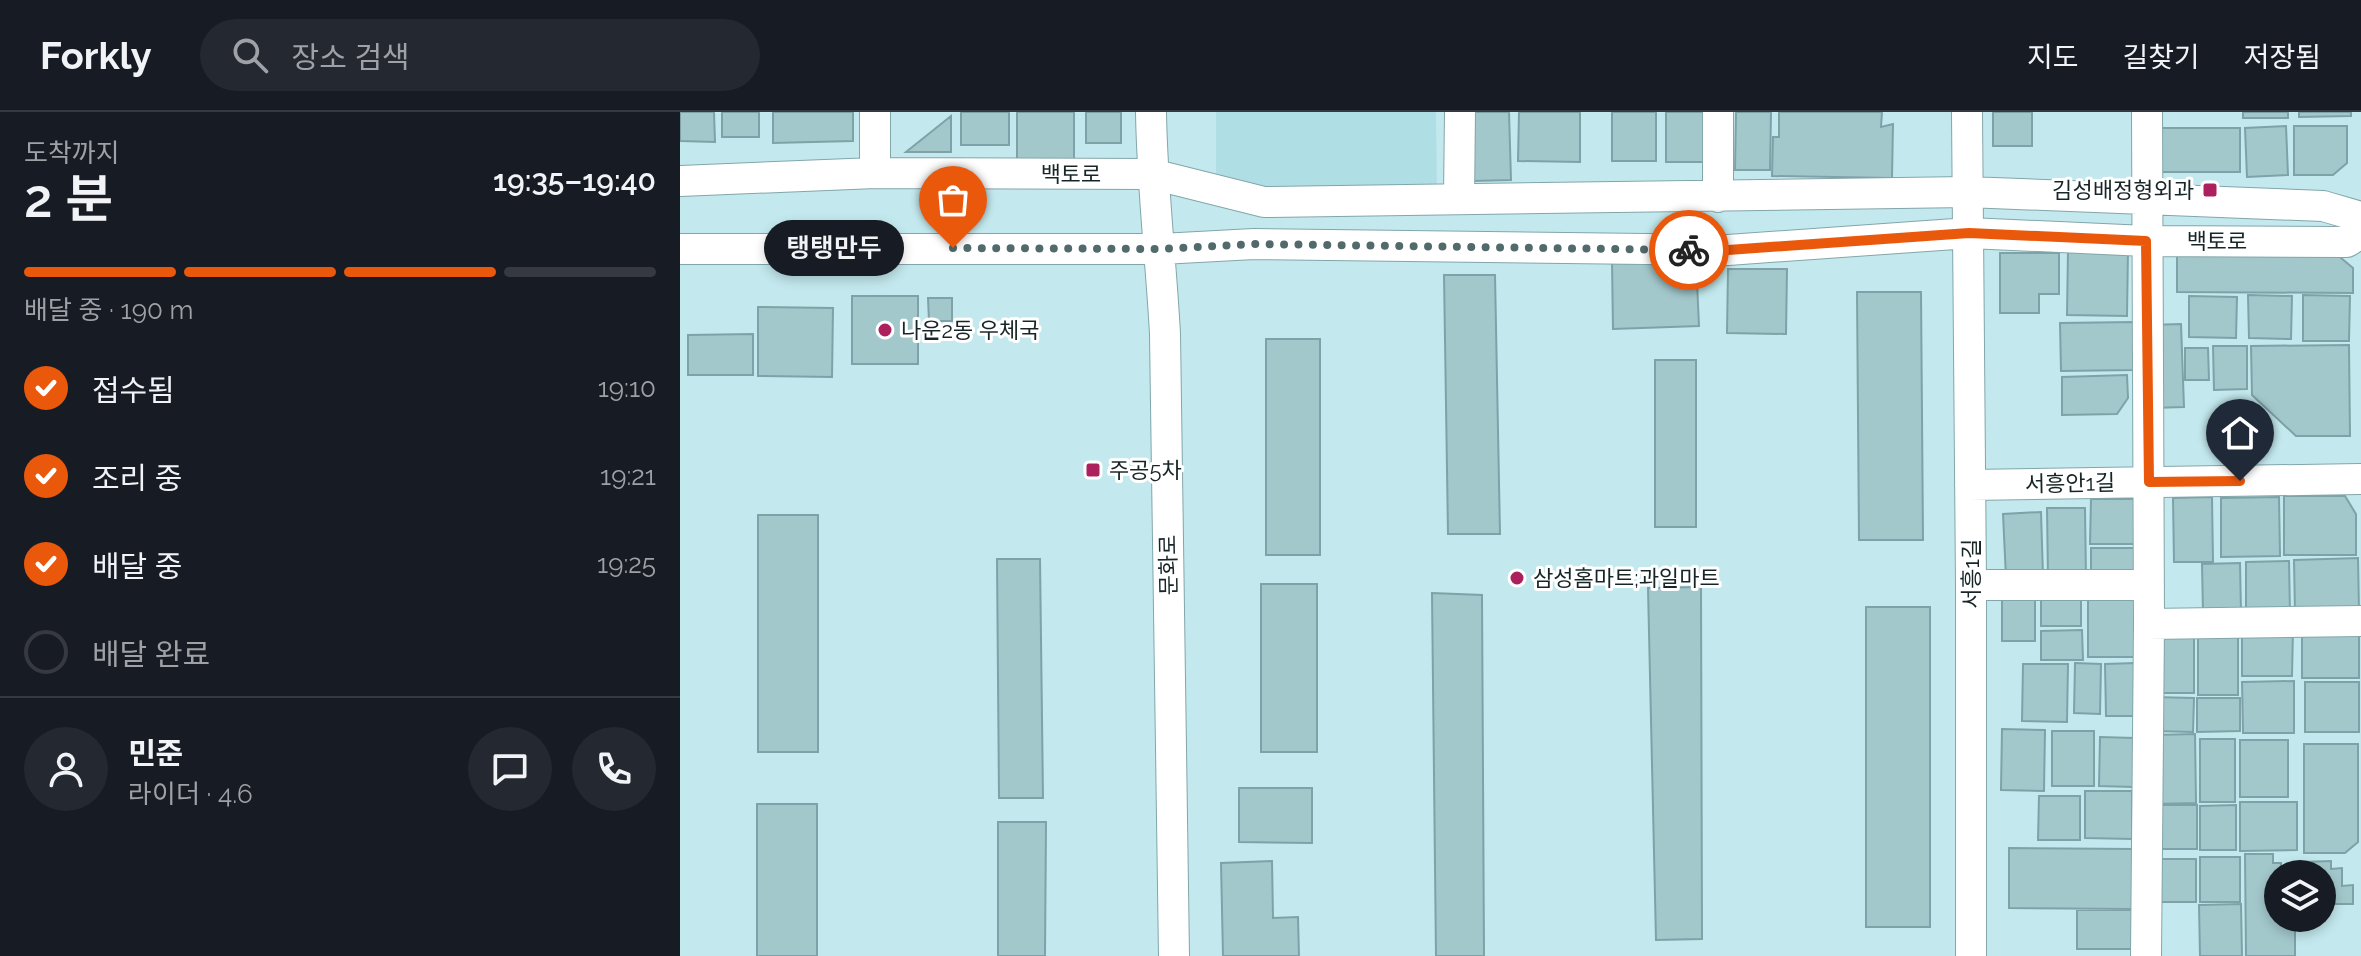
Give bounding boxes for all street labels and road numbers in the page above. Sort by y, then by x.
street label: 백토로 [1041,161,1101,187]
street label: 백토로 [2187,228,2247,254]
street label: 서흥안1길 [2025,469,2115,497]
street label: 문화로 [1154,534,1182,596]
street label: 서흥1길 [1958,539,1984,609]

